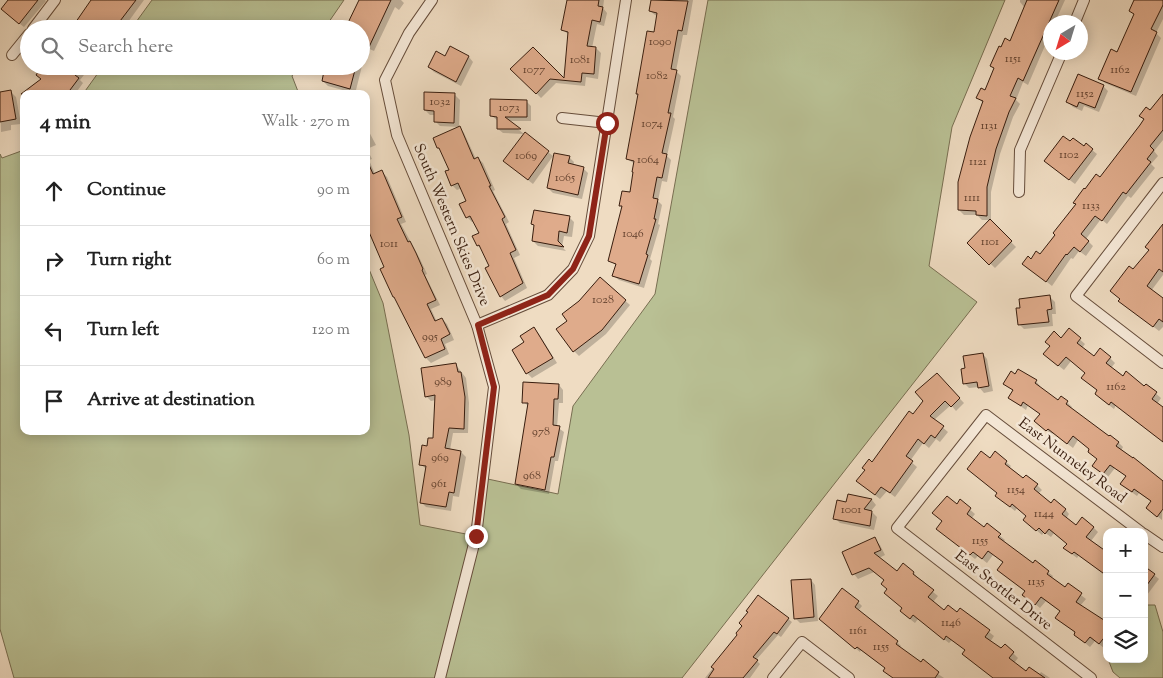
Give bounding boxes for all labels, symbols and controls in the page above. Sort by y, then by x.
north arrow [1043,15,1088,60]
search box [20,20,370,75]
house number: 1090 [649,33,671,51]
icon: search [38,34,66,62]
text: Search here [78,34,173,61]
house number: 1151 [1005,50,1021,68]
house number: 1081 [570,51,590,69]
house number: 1077 [523,61,545,79]
house number: 1162 [1110,61,1130,79]
house number: 1082 [646,67,668,85]
house number: 1152 [1076,85,1094,103]
house number: 1032 [430,93,451,111]
house number: 1073 [498,99,520,117]
text: 4 min [40,108,91,138]
text: Walk · 270 m [261,111,350,134]
route start [596,112,619,135]
house number: 1074 [641,115,663,133]
house number: 1131 [980,117,998,135]
street label: South Western Skies Drive [407,141,495,309]
house number: 1102 [1059,146,1079,164]
house number: 1069 [515,147,537,165]
house number: 1064 [637,151,659,169]
house number: 1121 [969,153,987,171]
house number: 1065 [555,169,575,187]
icon: ahead [40,177,68,205]
text: Continue [87,177,166,204]
text: 90 m [317,179,350,202]
house number: 1111 [964,189,980,207]
house number: 1133 [1082,197,1100,215]
house number: 1046 [622,225,644,243]
house number: 1101 [981,233,999,251]
house number: 1011 [380,235,398,253]
icon: right [40,247,68,275]
text: Turn right [87,247,171,274]
text: 60 m [317,249,350,272]
house number: 1028 [592,291,614,309]
icon: left [40,317,68,345]
text: Turn left [87,317,159,344]
text: 120 m [312,319,350,342]
house number: 995 [422,328,438,346]
house number: 989 [434,373,452,391]
house number: 1162 [1106,378,1126,396]
icon: arrive [40,387,68,415]
text: Arrive at destination [87,387,255,414]
street label: East Nunneley Road [1014,413,1131,509]
house number: 978 [532,423,550,441]
house number: 969 [431,449,449,467]
house number: 968 [523,467,541,485]
house number: 961 [431,475,447,493]
house number: 1154 [1007,481,1025,499]
house number: 1001 [841,501,861,519]
house number: 1144 [1034,505,1054,523]
route end [465,525,488,548]
map controls [1103,528,1148,663]
button: + [1103,528,1148,573]
house number: 1155 [972,532,988,550]
street label: East Stottler Drive [950,546,1056,636]
house number: 1135 [1027,573,1045,591]
button: − [1103,573,1148,618]
house number: 1146 [941,614,961,632]
button: layers [1103,618,1148,663]
house number: 1161 [849,622,867,640]
house number: 1155 [873,638,889,656]

